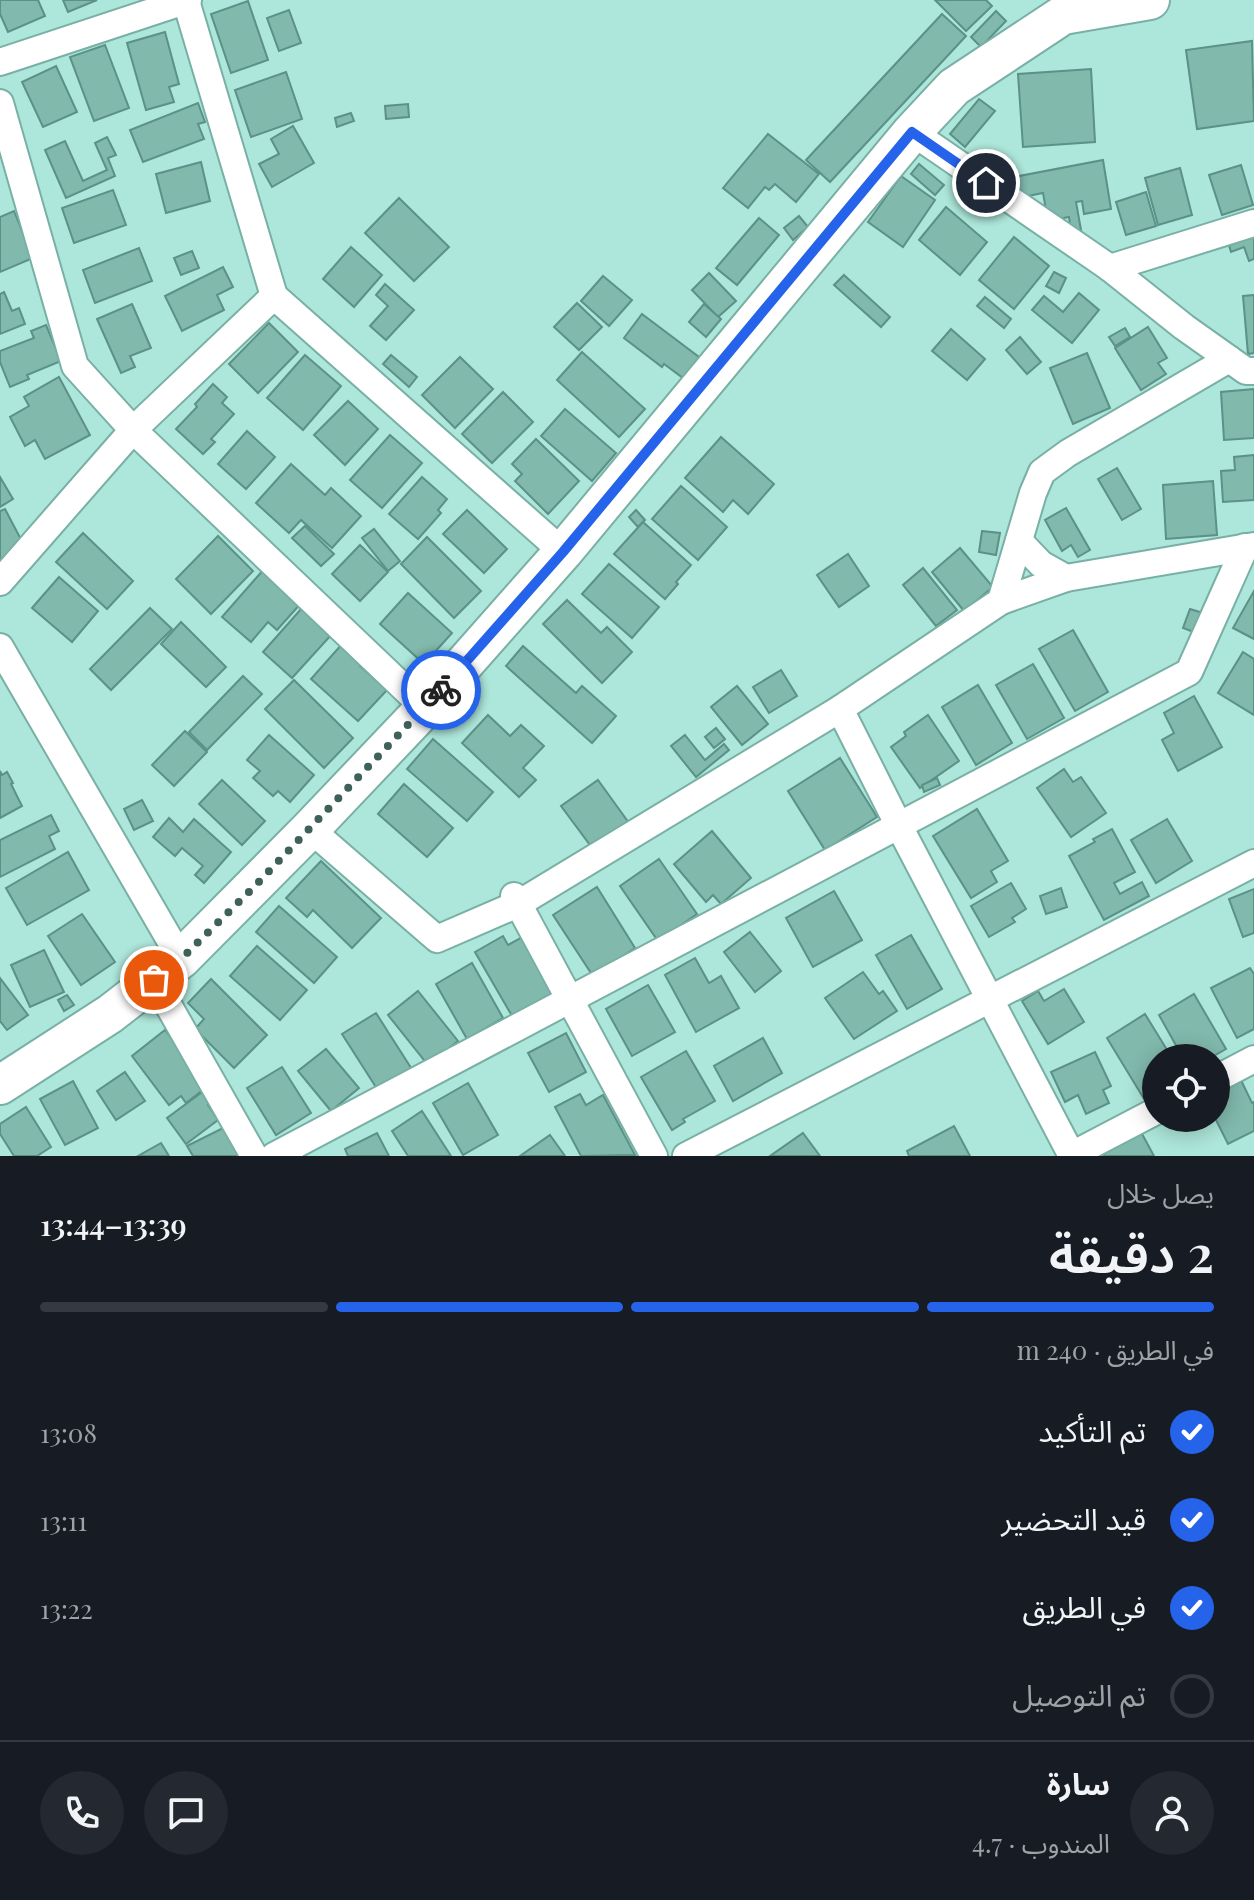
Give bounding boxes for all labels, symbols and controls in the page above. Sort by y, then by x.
pin [952,149,1020,217]
icon: home [964,161,1008,205]
courier [401,650,481,730]
icon: bike [419,668,463,712]
pin [120,946,188,1014]
icon: bag [132,958,176,1002]
map controls [1142,1044,1230,1132]
button: locate [1142,1044,1230,1132]
text: يصل خلال [1107,1175,1214,1210]
text: 13:39–13:44 [40,1204,187,1244]
text: 2 دقيقة [1049,1217,1214,1286]
text: في الطريق · 240 m [1017,1332,1214,1367]
text: تم التأكيد [1038,1410,1146,1450]
icon: check [1170,1410,1214,1454]
text: 13:08 [40,1415,97,1450]
text: قيد التحضير [1001,1498,1146,1538]
icon: check [1170,1498,1214,1542]
text: 13:11 [40,1503,87,1538]
text: في الطريق [1023,1586,1146,1626]
icon: check [1170,1586,1214,1630]
text: 13:22 [40,1591,93,1626]
text: تم التوصيل [1012,1674,1146,1714]
text: سارة [1047,1763,1110,1803]
button: phone [40,1771,124,1855]
button: chat [144,1771,228,1855]
button: person [1130,1771,1214,1855]
text: المندوب · 4.7 [972,1825,1110,1860]

